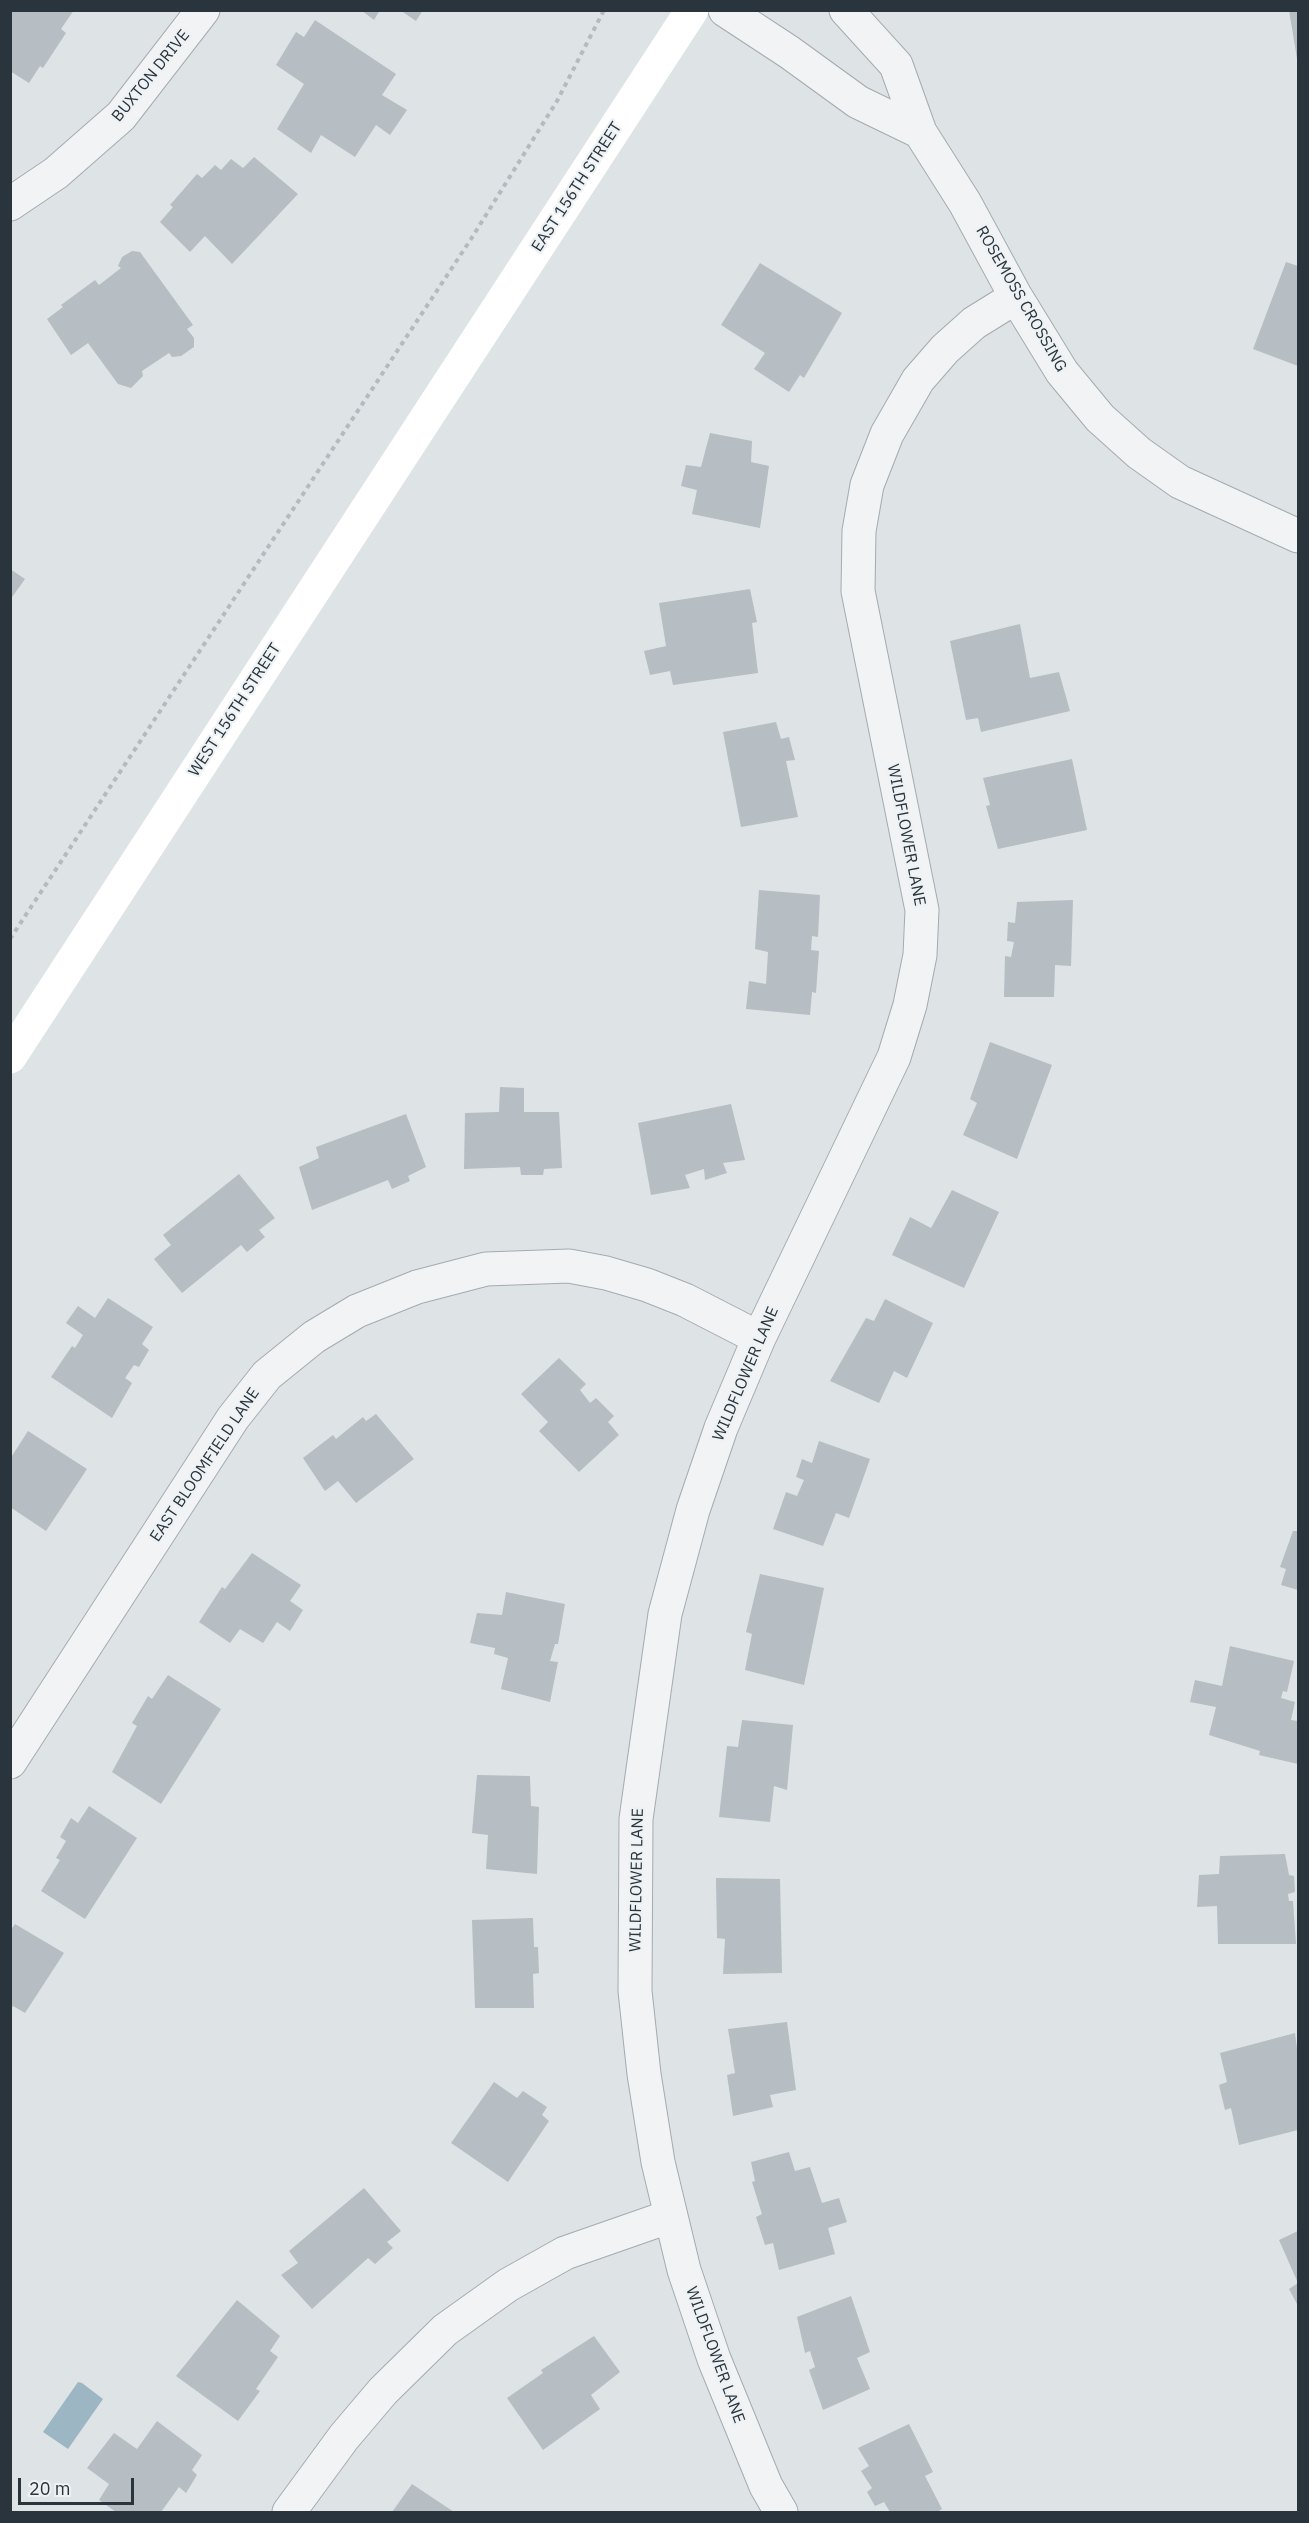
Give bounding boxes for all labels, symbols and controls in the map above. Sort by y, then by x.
street label: BUXTON DRIVE [108,26,194,126]
street label: EAST 156TH STREET [528,118,626,256]
street label: ROSEMOSS CROSSING [971,223,1071,375]
street label: WEST 156TH STREET [185,640,285,780]
street label: WILDFLOWER LANE [883,762,929,908]
street label: WILDFLOWER LANE [709,1304,783,1444]
street label: EAST BLOOMFIELD LANE [146,1384,264,1546]
street label: WILDFLOWER LANE [626,1808,648,1952]
street label: WILDFLOWER LANE [681,2284,749,2426]
scale bar [21,2466,136,2504]
text: 20 m [29,2477,71,2500]

